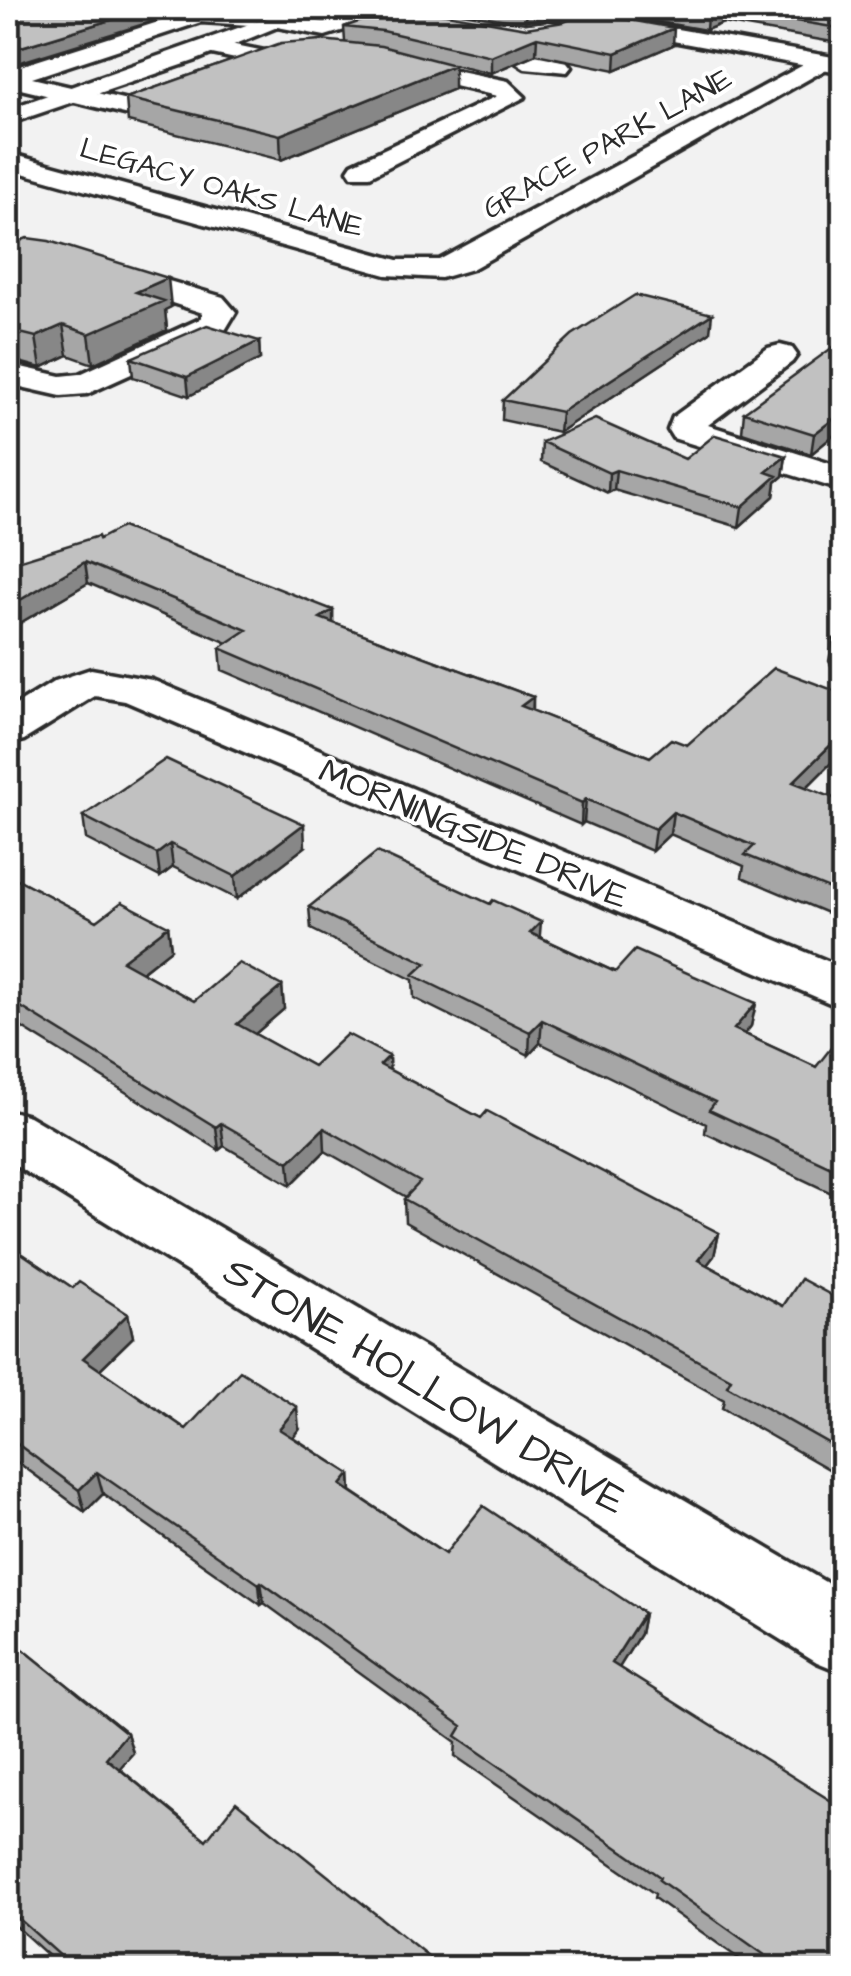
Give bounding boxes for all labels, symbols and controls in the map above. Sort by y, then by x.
street label: GRACE PARK LANE [475,58,740,230]
street label: LEGACY OAKS LANE [75,127,369,249]
street label: MORNINGSIDE DRIVE [311,747,636,922]
street label: STONE HOLLOW DRIVE [212,1243,637,1530]

